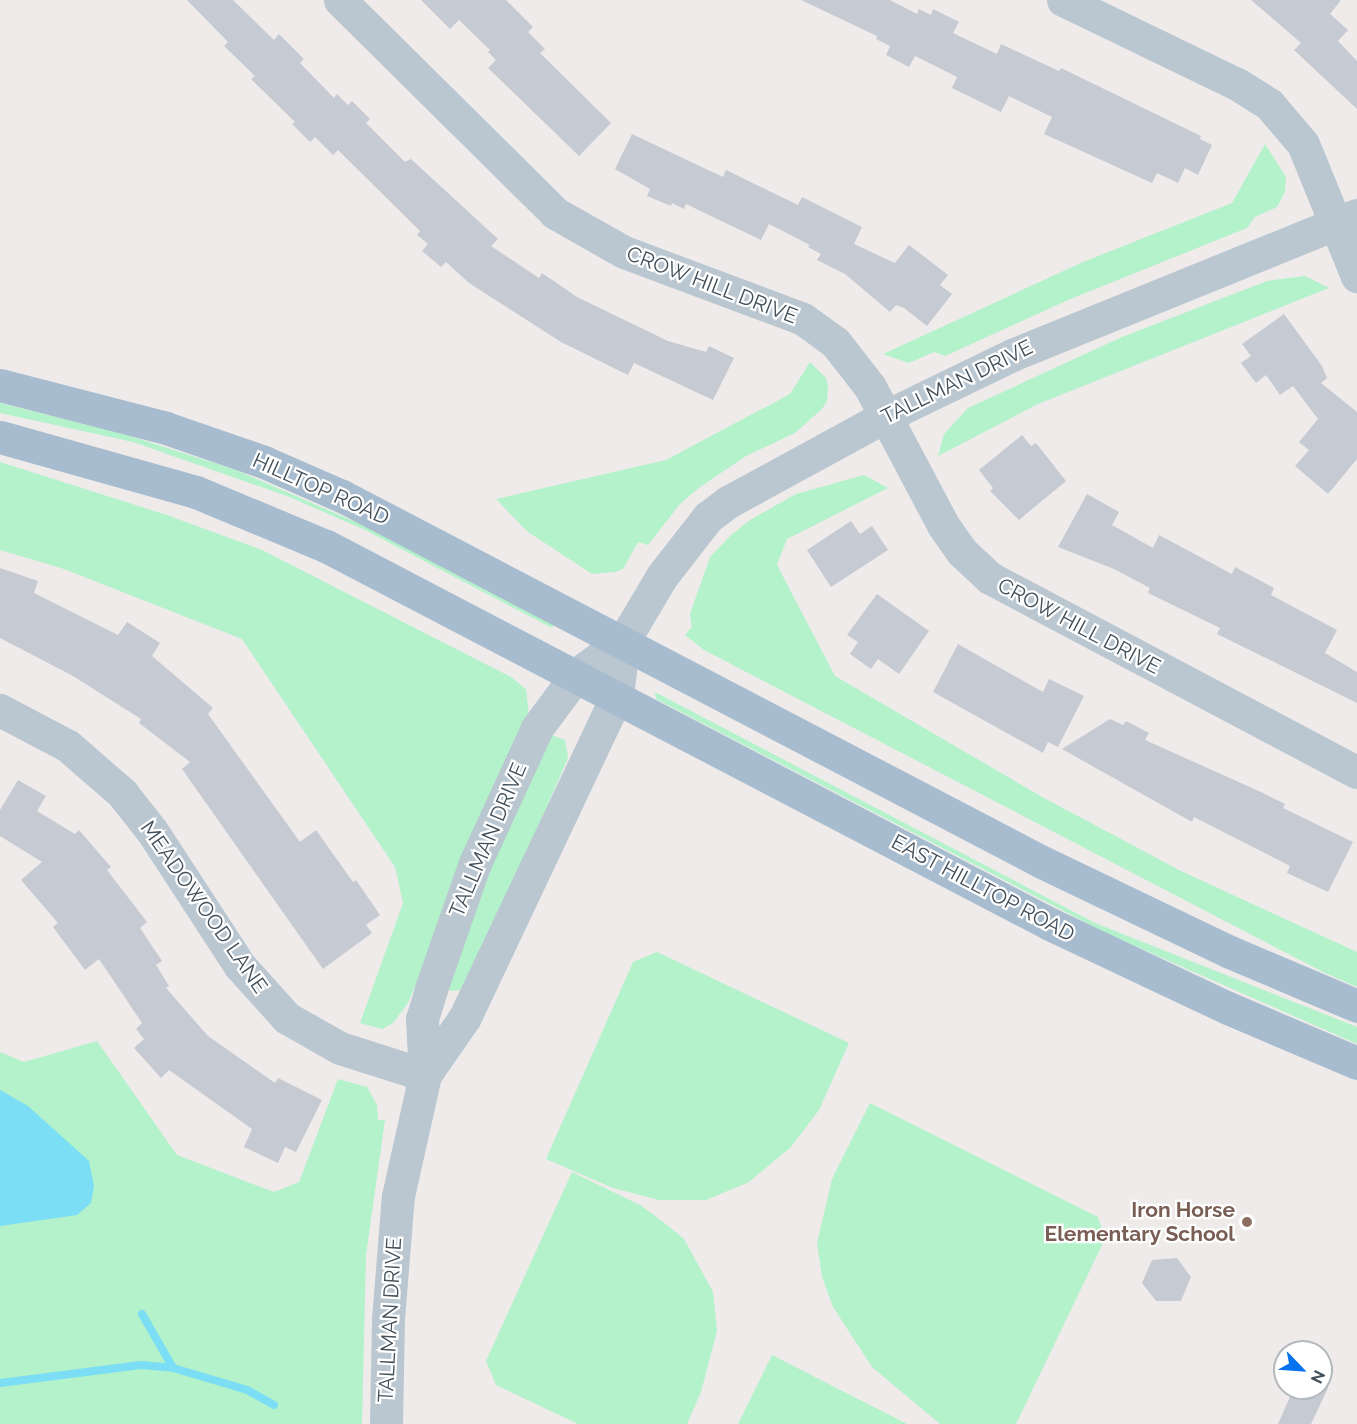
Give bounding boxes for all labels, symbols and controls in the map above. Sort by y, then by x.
street label: CROW HILL DRIVE [622,241,802,329]
street label: TALLMAN DRIVE [877,334,1037,430]
street label: HILLTOP ROAD [249,447,393,531]
street label: CROW HILL DRIVE [993,572,1165,680]
street label: TALLMAN DRIVE [444,759,532,921]
street label: MEADOWOOD LANE [135,816,273,998]
street label: EAST HILLTOP ROAD [887,829,1079,947]
place label: Iron Horse Elementary School [1044,1197,1235,1247]
marker: Iron Horse Elementary School [1240,1215,1254,1229]
street label: TALLMAN DRIVE [373,1237,407,1403]
north arrow [1273,1340,1333,1400]
text: N [1307,1367,1329,1387]

